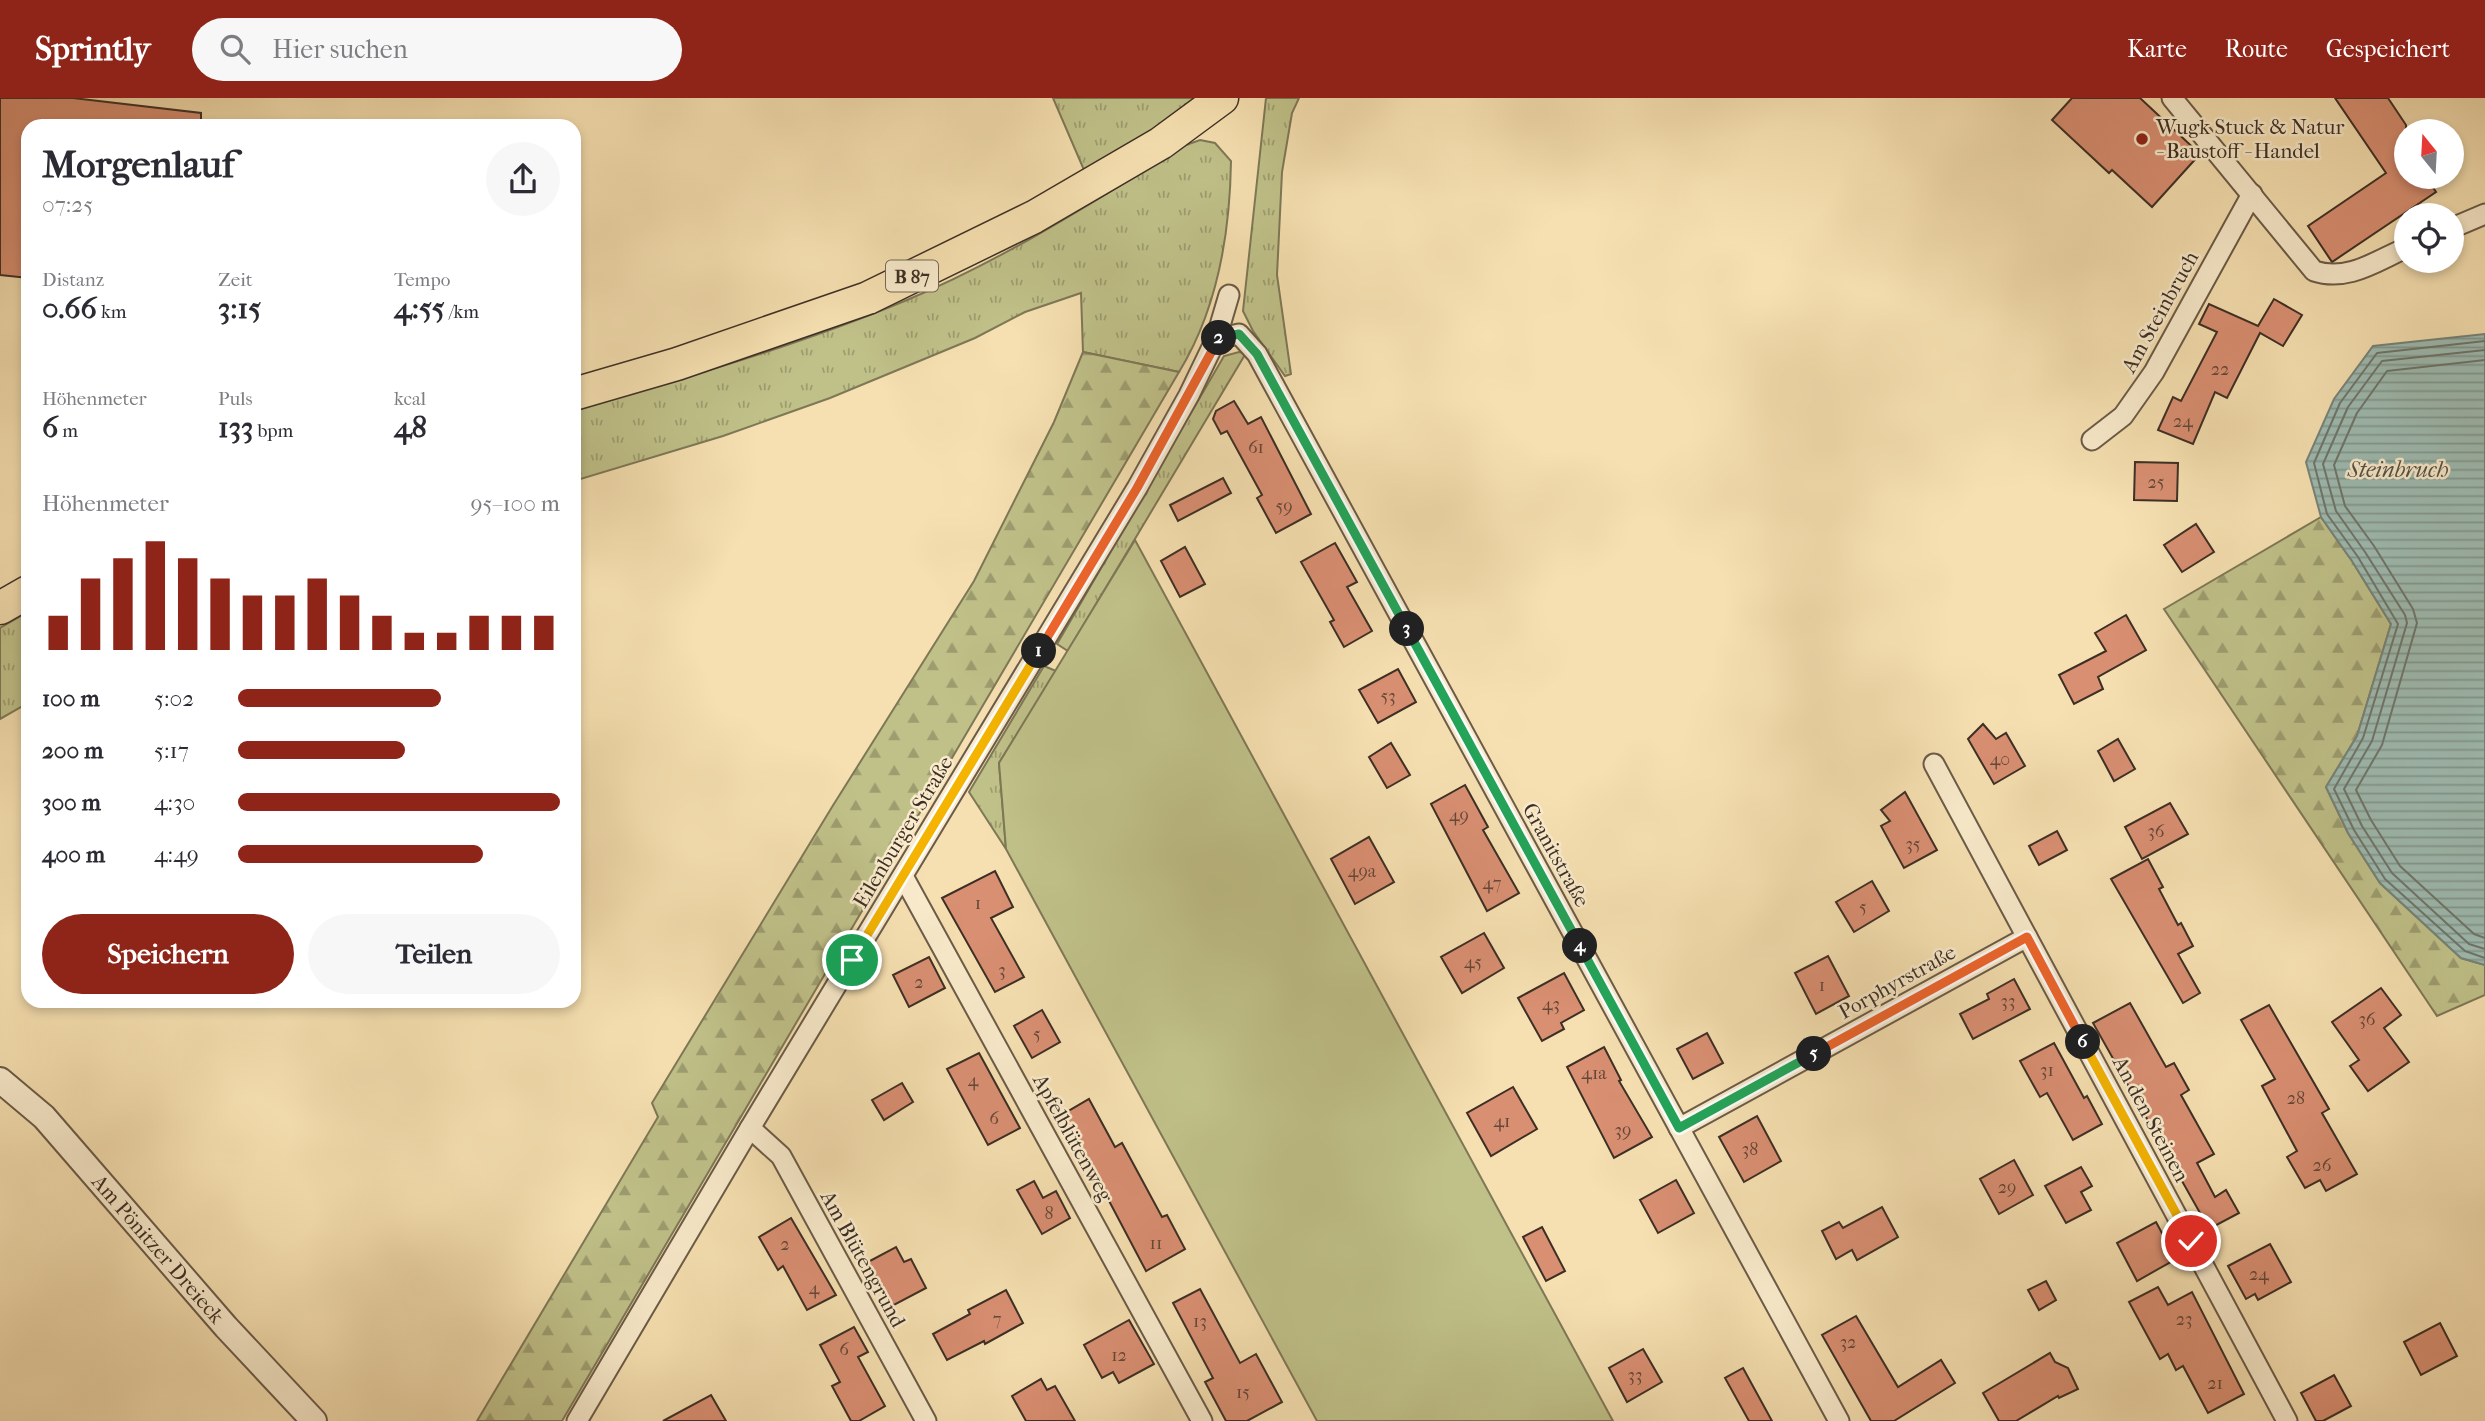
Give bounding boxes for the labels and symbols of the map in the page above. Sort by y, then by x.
place label: Wugk Stuck & Natur - Baustoff - Handel [2155,115,2345,163]
north arrow [2394,119,2464,189]
marker: Wugk Stuck & Natur - Baustoff - Handel [2134,131,2150,147]
street label: Am Steinbruch [2116,247,2203,378]
road number: B 87 [886,260,938,292]
pin: 2 [1202,320,1236,356]
house number: 22 [2211,359,2229,380]
house number: 24 [2173,411,2193,432]
house number: 61 [1248,437,1264,458]
water label: Steinbruch [2346,456,2449,483]
house number: 25 [2147,472,2165,493]
house number: 59 [1275,496,1293,517]
pin: 3 [1390,612,1424,646]
pin: 1 [1021,634,1056,668]
house number: 53 [1380,686,1396,707]
house number: 40 [1990,749,2010,770]
street label: Eilenburger Straße [848,752,958,912]
street label: Granitstraße [1518,799,1594,911]
house number: 49 [1449,805,1469,826]
house number: 36 [2147,821,2165,842]
house number: 35 [1905,834,1921,855]
house number: 49a [1348,861,1377,882]
house number: 47 [1483,873,1502,894]
house number: 1 [975,893,981,914]
house number: 5 [1859,897,1867,918]
pin: 4 [1562,928,1598,964]
pin [822,930,882,990]
street label: Porphyrstraße [1834,940,1960,1024]
house number: 45 [1464,952,1482,973]
house number: 3 [998,960,1006,981]
house number: 2 [914,972,924,993]
house number: 1 [1819,975,1825,996]
house number: 33 [2001,991,2015,1012]
house number: 43 [1542,994,1560,1015]
house number: 36 [2358,1009,2376,1030]
house number: 5 [1033,1024,1041,1045]
pin: 6 [2066,1024,2100,1060]
pin: 5 [1797,1037,1832,1072]
street label: An den Steinen [2107,1051,2194,1186]
house number: 31 [2040,1060,2054,1081]
house number: 41a [1581,1063,1607,1084]
street label: Apfelblütenweg [1028,1069,1118,1207]
house number: 4 [968,1070,979,1091]
house number: 28 [2287,1088,2305,1109]
house number: 6 [989,1108,999,1129]
house number: 41 [1493,1111,1511,1132]
house number: 39 [1615,1120,1631,1141]
house number: 38 [1742,1139,1758,1160]
house number: 26 [2312,1155,2332,1176]
street label: Am Pönitzer Dreieck [86,1169,229,1328]
house number: 29 [1998,1177,2016,1198]
street label: Am Blütengrund [815,1186,911,1332]
house number: 8 [1044,1203,1054,1224]
pin [2161,1211,2221,1271]
house number: 11 [1150,1233,1162,1254]
house number: 2 [780,1234,790,1255]
house number: 24 [2249,1264,2269,1285]
house number: 4 [809,1278,820,1299]
house number: 7 [993,1309,1002,1330]
house number: 23 [2176,1309,2192,1330]
house number: 13 [1193,1311,1207,1332]
house number: 32 [1840,1332,1856,1353]
house number: 6 [839,1339,849,1360]
house number: 12 [1111,1345,1127,1366]
house number: 33 [1628,1365,1642,1386]
house number: 21 [2207,1373,2223,1394]
house number: 15 [1236,1382,1250,1403]

